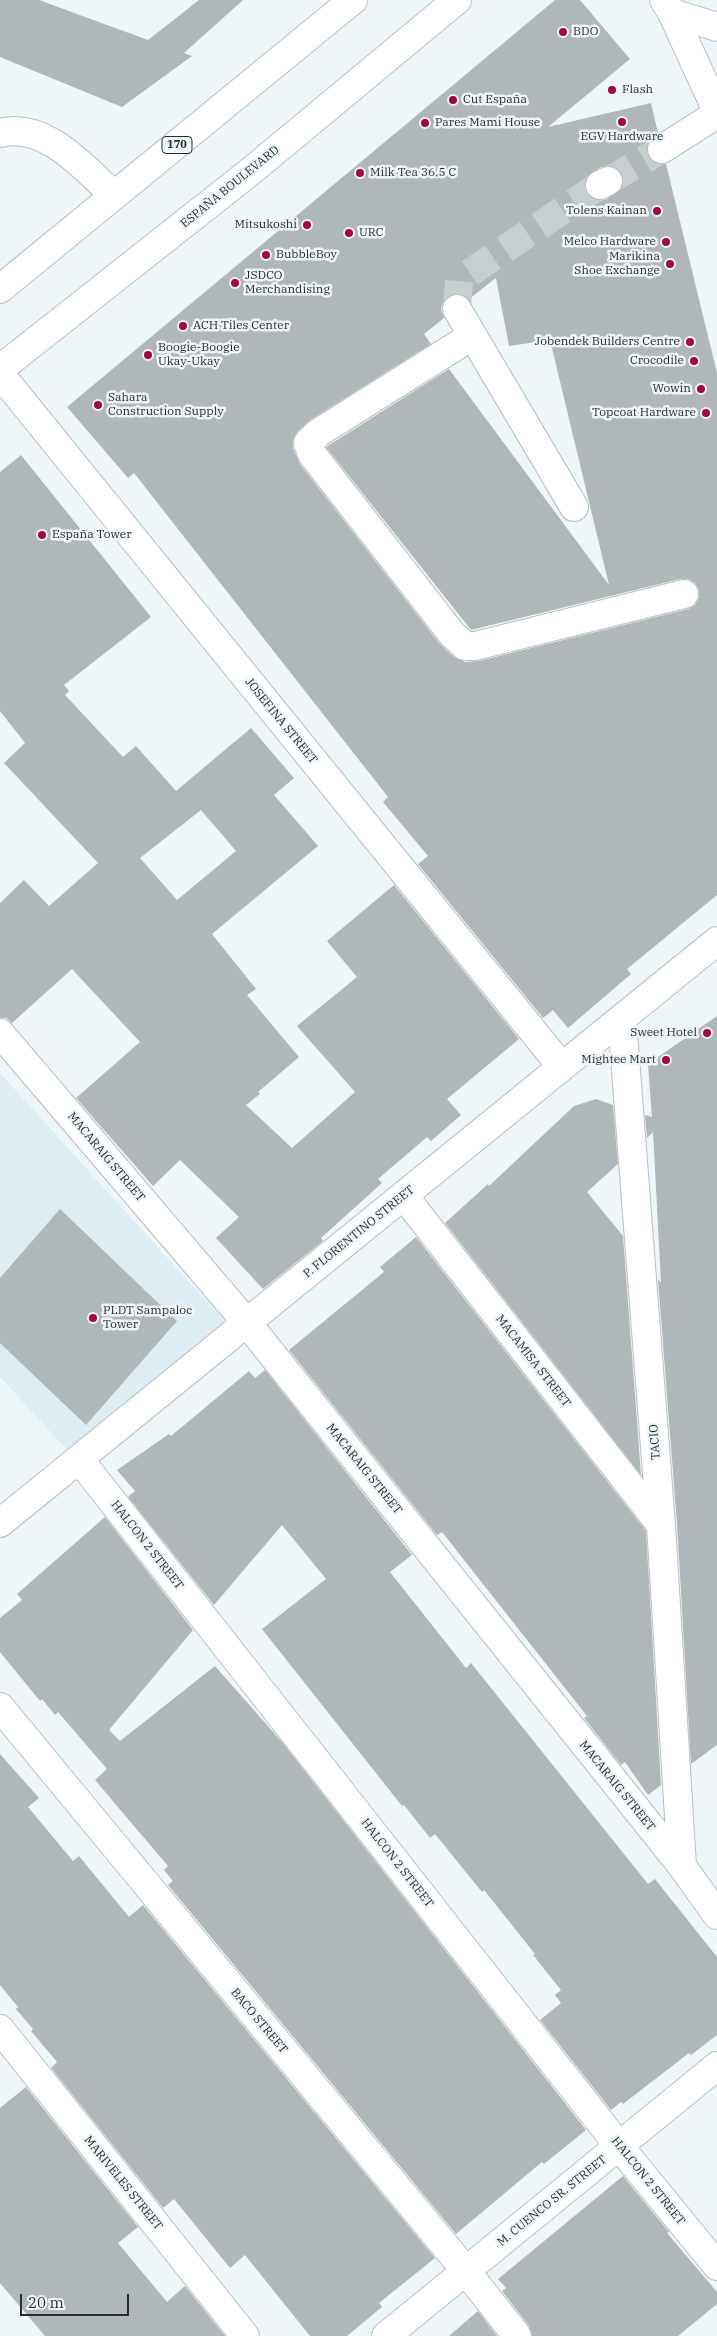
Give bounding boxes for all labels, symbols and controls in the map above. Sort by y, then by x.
place label: BDO [573,25,598,39]
marker: BDO [557,26,569,38]
place label: Flash [622,83,653,97]
marker: Flash [606,84,618,96]
place label: Cut España [463,93,527,107]
marker: Cut España [447,94,459,106]
place label: Pares Mami House [435,116,540,130]
marker: EGV Hardware [616,116,628,128]
marker: Pares Mami House [419,117,431,129]
place label: EGV Hardware [580,130,664,144]
road number: 170 [162,136,192,154]
street label: ESPAÑA BOULEVARD [178,143,282,231]
place label: Milk Tea 36.5 C [370,166,456,180]
marker: Milk Tea 36.5 C [354,167,366,179]
place label: Tolens Kainan [566,204,647,218]
marker: Tolens Kainan [651,205,663,217]
place label: Mitsukoshi [235,218,297,232]
marker: Mitsukoshi [301,219,313,231]
place label: URC [359,226,384,240]
marker: URC [343,227,355,239]
place label: Melco Hardware [564,235,656,249]
marker: Melco Hardware [660,236,672,248]
place label: BubbleBoy [276,248,337,262]
marker: BubbleBoy [260,249,272,261]
place label: Marikina Shoe Exchange [574,250,660,278]
marker: Marikina Shoe Exchange [664,258,676,270]
place label: JSDCO Merchandising [245,269,330,297]
marker: JSDCO Merchandising [229,277,241,289]
place label: ACH Tiles Center [193,319,289,333]
marker: ACH Tiles Center [177,320,189,332]
place label: Jobendek Builders Centre [535,335,680,349]
marker: Jobendek Builders Centre [684,336,696,348]
place label: Boogie-Boogie Ukay-Ukay [158,341,240,369]
marker: Boogie-Boogie Ukay-Ukay [142,349,154,361]
place label: Crocodile [630,354,684,368]
marker: Crocodile [688,355,700,367]
place label: Wowin [652,382,691,396]
marker: Wowin [695,383,707,395]
place label: Sahara Construction Supply [108,391,224,419]
marker: Sahara Construction Supply [92,399,104,411]
place label: Topcoat Hardware [592,406,696,420]
marker: Topcoat Hardware [700,407,712,419]
place label: España Tower [52,528,132,542]
marker: España Tower [36,529,48,541]
street label: JOSEFINA STREET [242,675,320,767]
place label: Sweet Hotel [630,1026,697,1040]
marker: Sweet Hotel [701,1027,713,1039]
place label: Mightee Mart [581,1053,656,1067]
marker: Mightee Mart [660,1054,672,1066]
street label: MACARAIG STREET [64,1109,148,1205]
street label: P. FLORENTINO STREET [301,1183,417,1281]
place label: PLDT Sampaloc Tower [103,1304,192,1332]
marker: PLDT Sampaloc Tower [87,1312,99,1324]
street label: MACAMISA STREET [493,1312,573,1410]
street label: MACARAIG STREET [323,1421,405,1517]
street label: TACIO [647,1424,663,1460]
street label: HALCON 2 STREET [108,1498,186,1592]
street label: MACARAIG STREET [576,1738,658,1834]
street label: HALCON 2 STREET [358,1816,436,1910]
street label: BACO STREET [228,1985,290,2057]
street label: MARIVELES STREET [81,2133,165,2233]
street label: HALCON 2 STREET [608,2134,688,2228]
street label: M. CUENCO SR. STREET [494,2152,610,2250]
scale bar [22,2284,131,2316]
text: 20 m [28,2293,64,2312]

